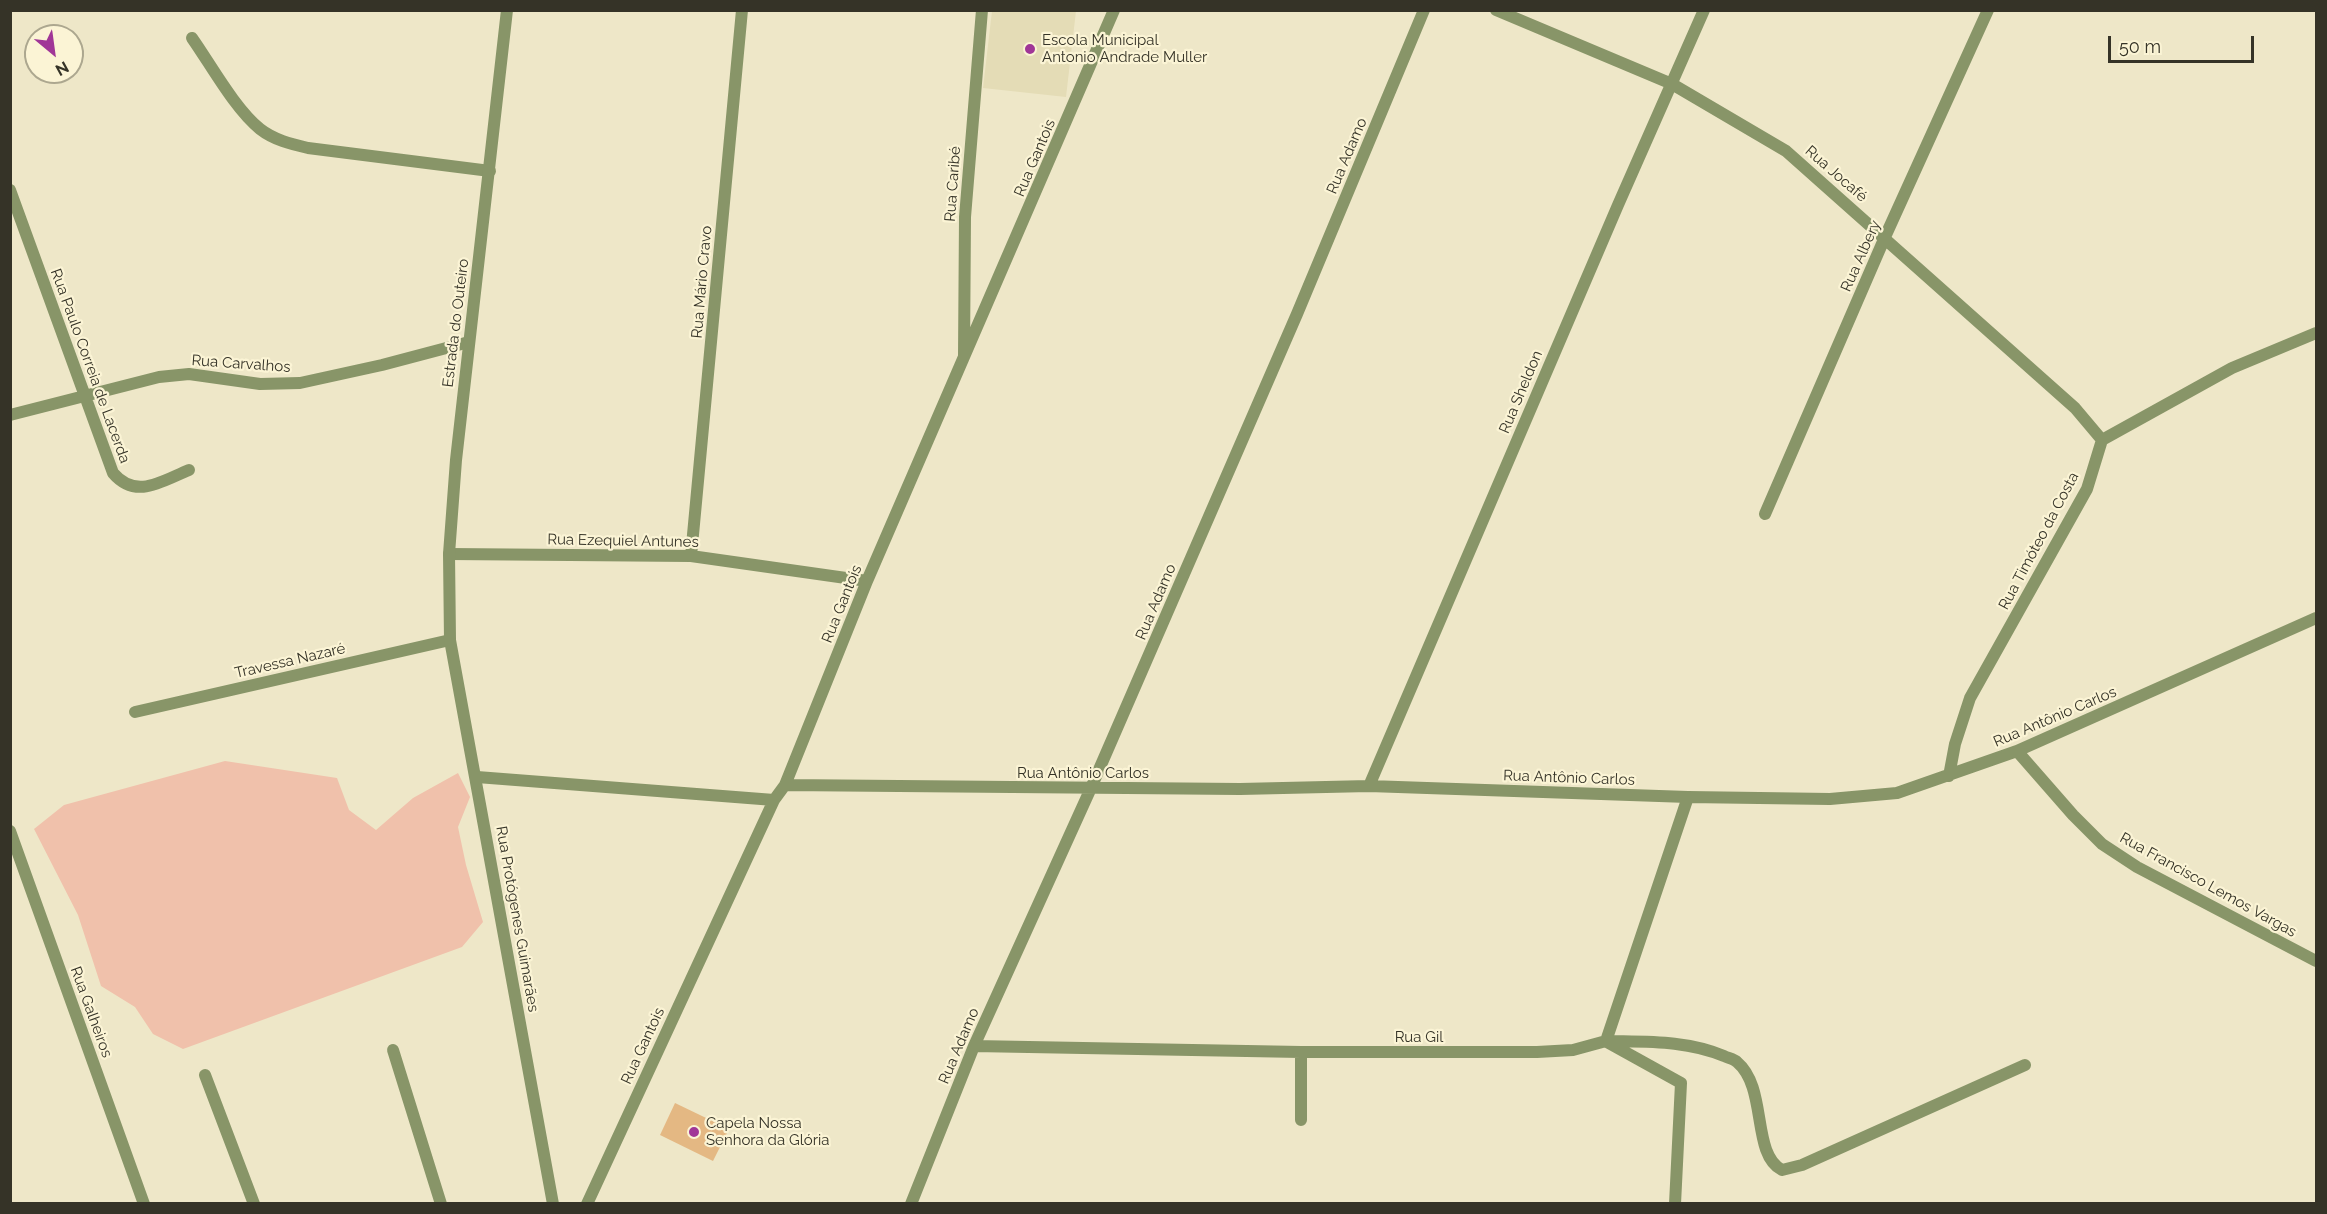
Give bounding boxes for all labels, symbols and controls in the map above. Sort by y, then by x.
north arrow [24,24,84,84]
scale bar [2111,24,2256,62]
place label: Escola Municipal Antonio Andrade Muller [1042,31,1207,66]
text: 50 m [2119,36,2161,57]
marker: Escola Municipal Antonio Andrade Muller [1023,42,1037,56]
text: N [52,57,72,80]
street label: Rua Adamo [1323,115,1371,197]
street label: Rua Gantois [1011,117,1059,199]
street label: Rua Jocafé [1801,142,1871,206]
street label: Rua Caribé [941,146,965,222]
street label: Rua Albery [1837,218,1885,294]
street label: Rua Mário Cravo [688,225,716,339]
street label: Estrada do Outeiro [439,258,473,388]
street label: Rua Paulo Correia de Lacerda [46,266,134,466]
street label: Rua Sheldon [1495,348,1547,436]
street label: Rua Carvalhos [191,352,291,376]
street label: Rua Timóteo da Costa [1995,469,2083,613]
street label: Rua Ezequiel Antunes [547,531,699,551]
street label: Rua Adamo [1132,561,1180,643]
street label: Rua Gantois [818,562,866,646]
street label: Travessa Nazaré [233,640,347,682]
street label: Rua Antônio Carlos [1991,683,2119,751]
street label: Rua Antônio Carlos [1017,764,1149,782]
street label: Rua Antônio Carlos [1503,767,1635,789]
street label: Rua Protógenes Guimarães [492,825,542,1013]
street label: Rua Francisco Lemos Vargas [2117,829,2299,941]
street label: Rua Galheiros [66,964,116,1060]
street label: Rua Gantois [617,1005,669,1087]
street label: Rua Adamo [935,1005,983,1087]
street label: Rua Gil [1395,1028,1443,1046]
place label: Capela Nossa Senhora da Glória [706,1114,829,1149]
marker: Capela Nossa Senhora da Glória [687,1125,701,1139]

